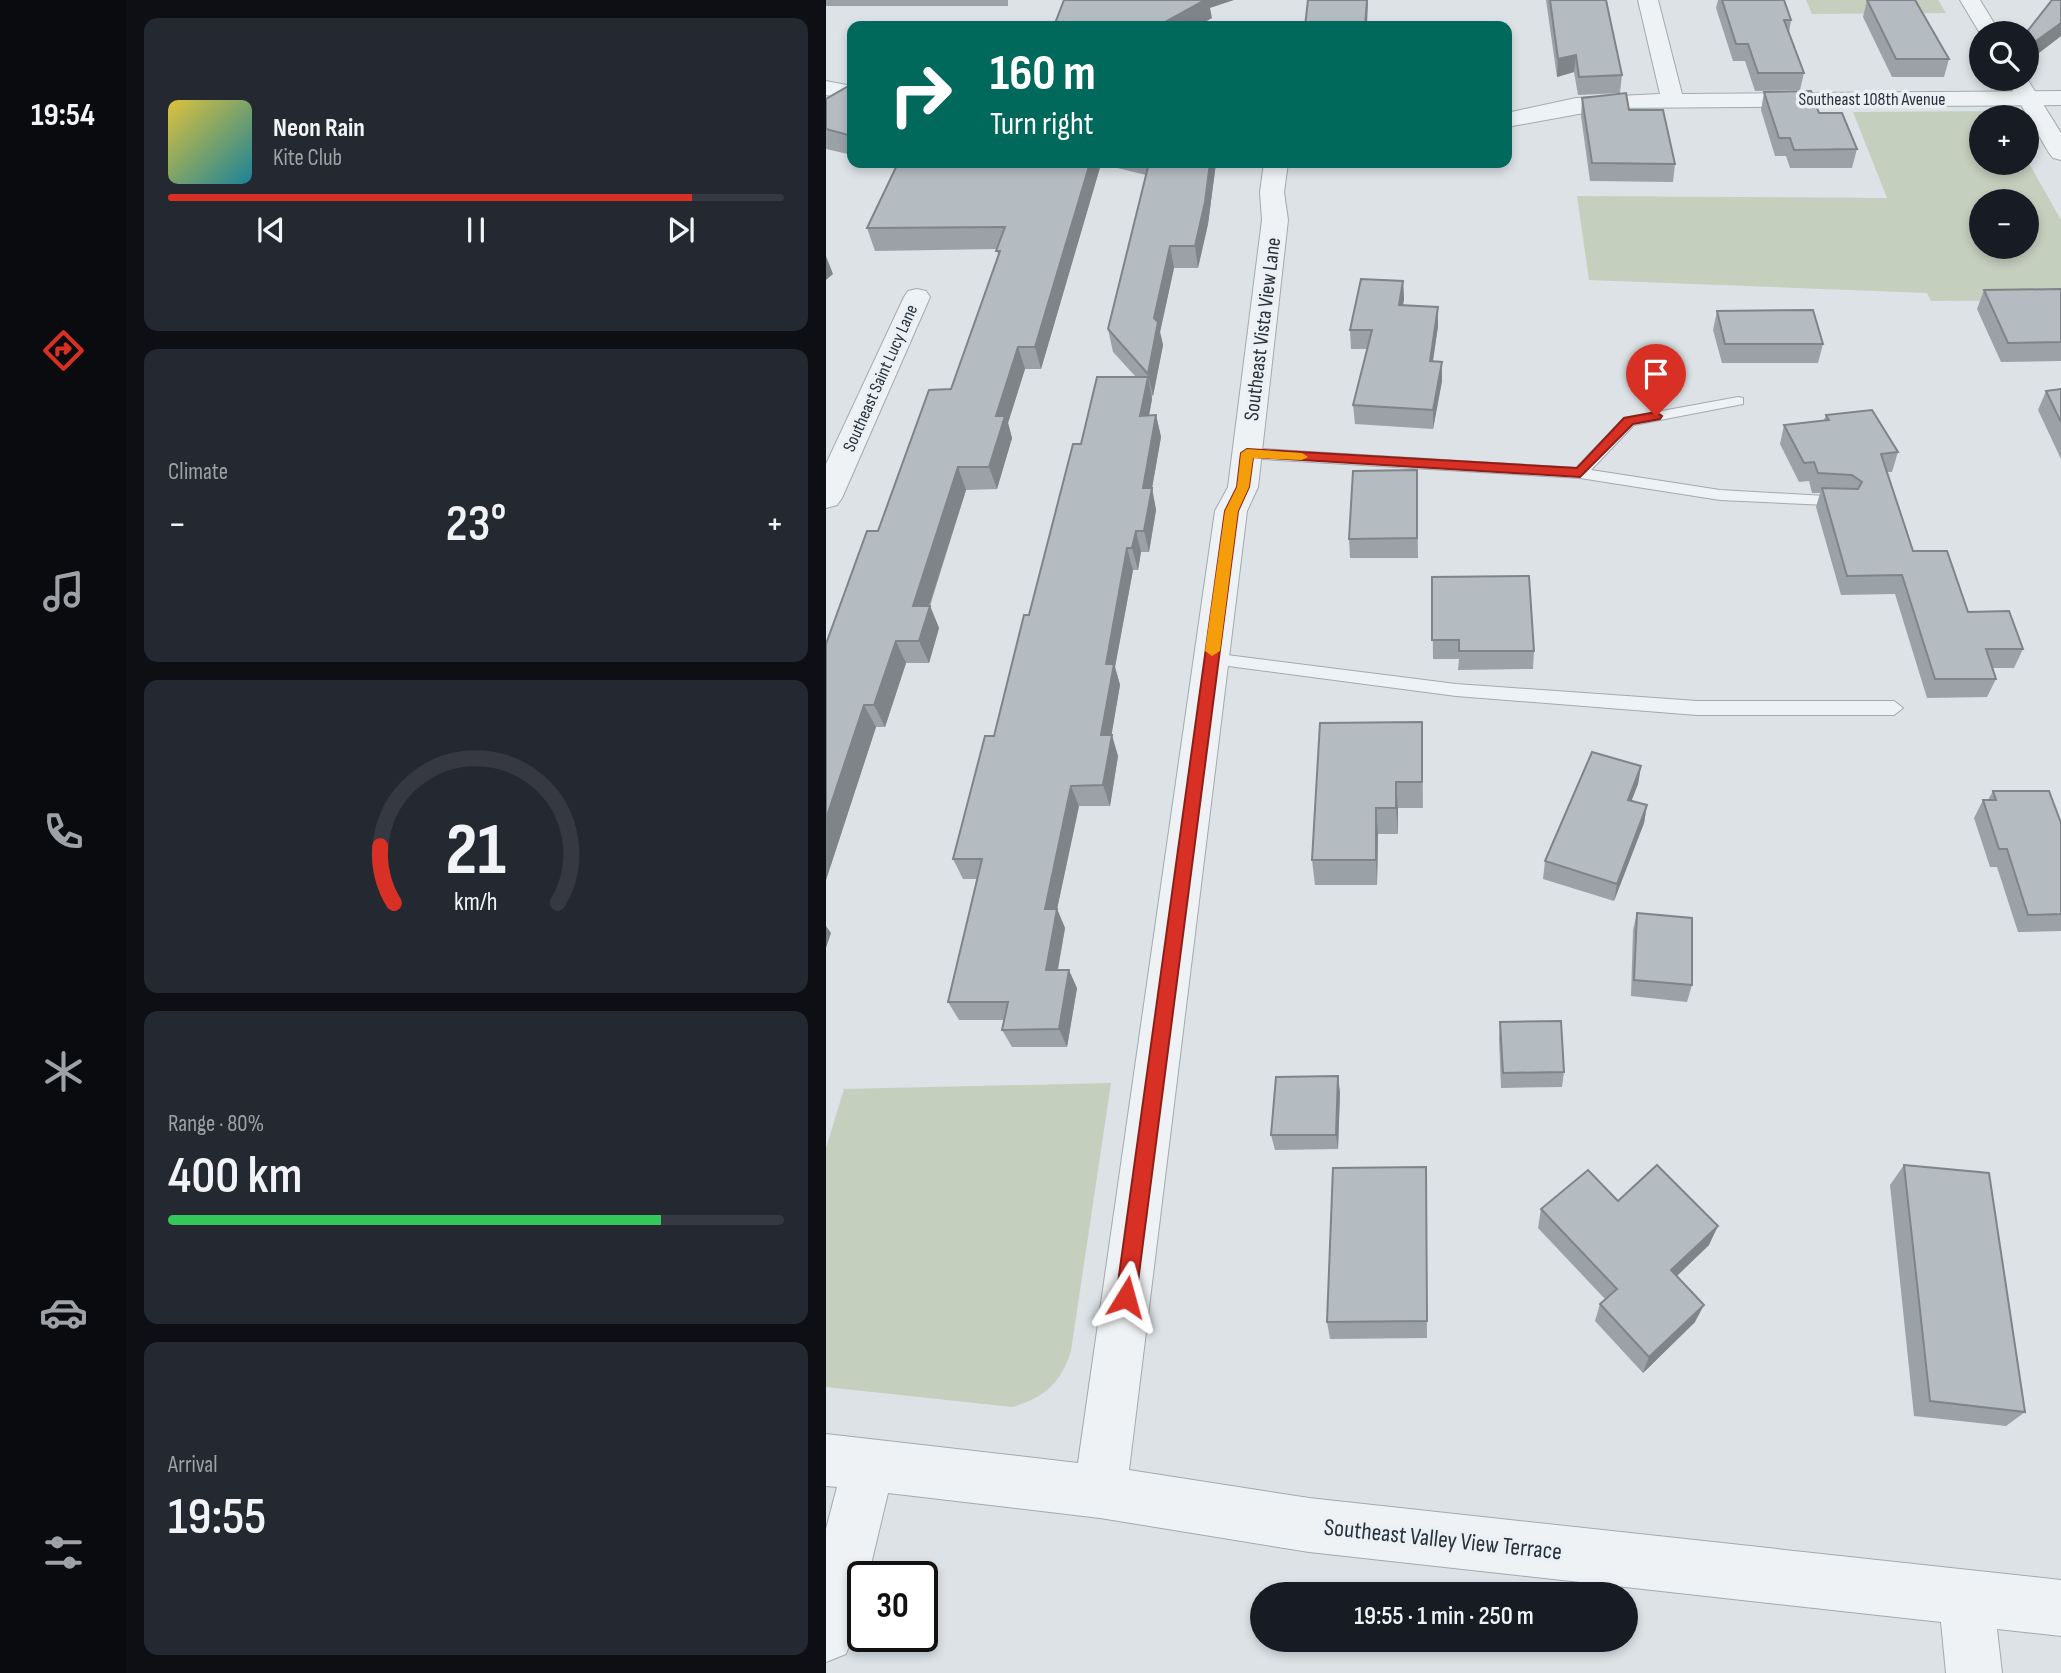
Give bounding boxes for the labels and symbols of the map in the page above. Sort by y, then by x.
street label: Southeast 108th Avenue [1798,89,1946,110]
street label: Southeast Vista View Lane [1239,236,1286,422]
street label: Southeast Saint Lucy Lane [839,301,922,455]
pin [1626,344,1686,416]
position arrow [1089,1260,1163,1334]
street label: Southeast Valley View Terrace [1323,1513,1563,1566]
speed limit sign: 30 [847,1561,938,1652]

